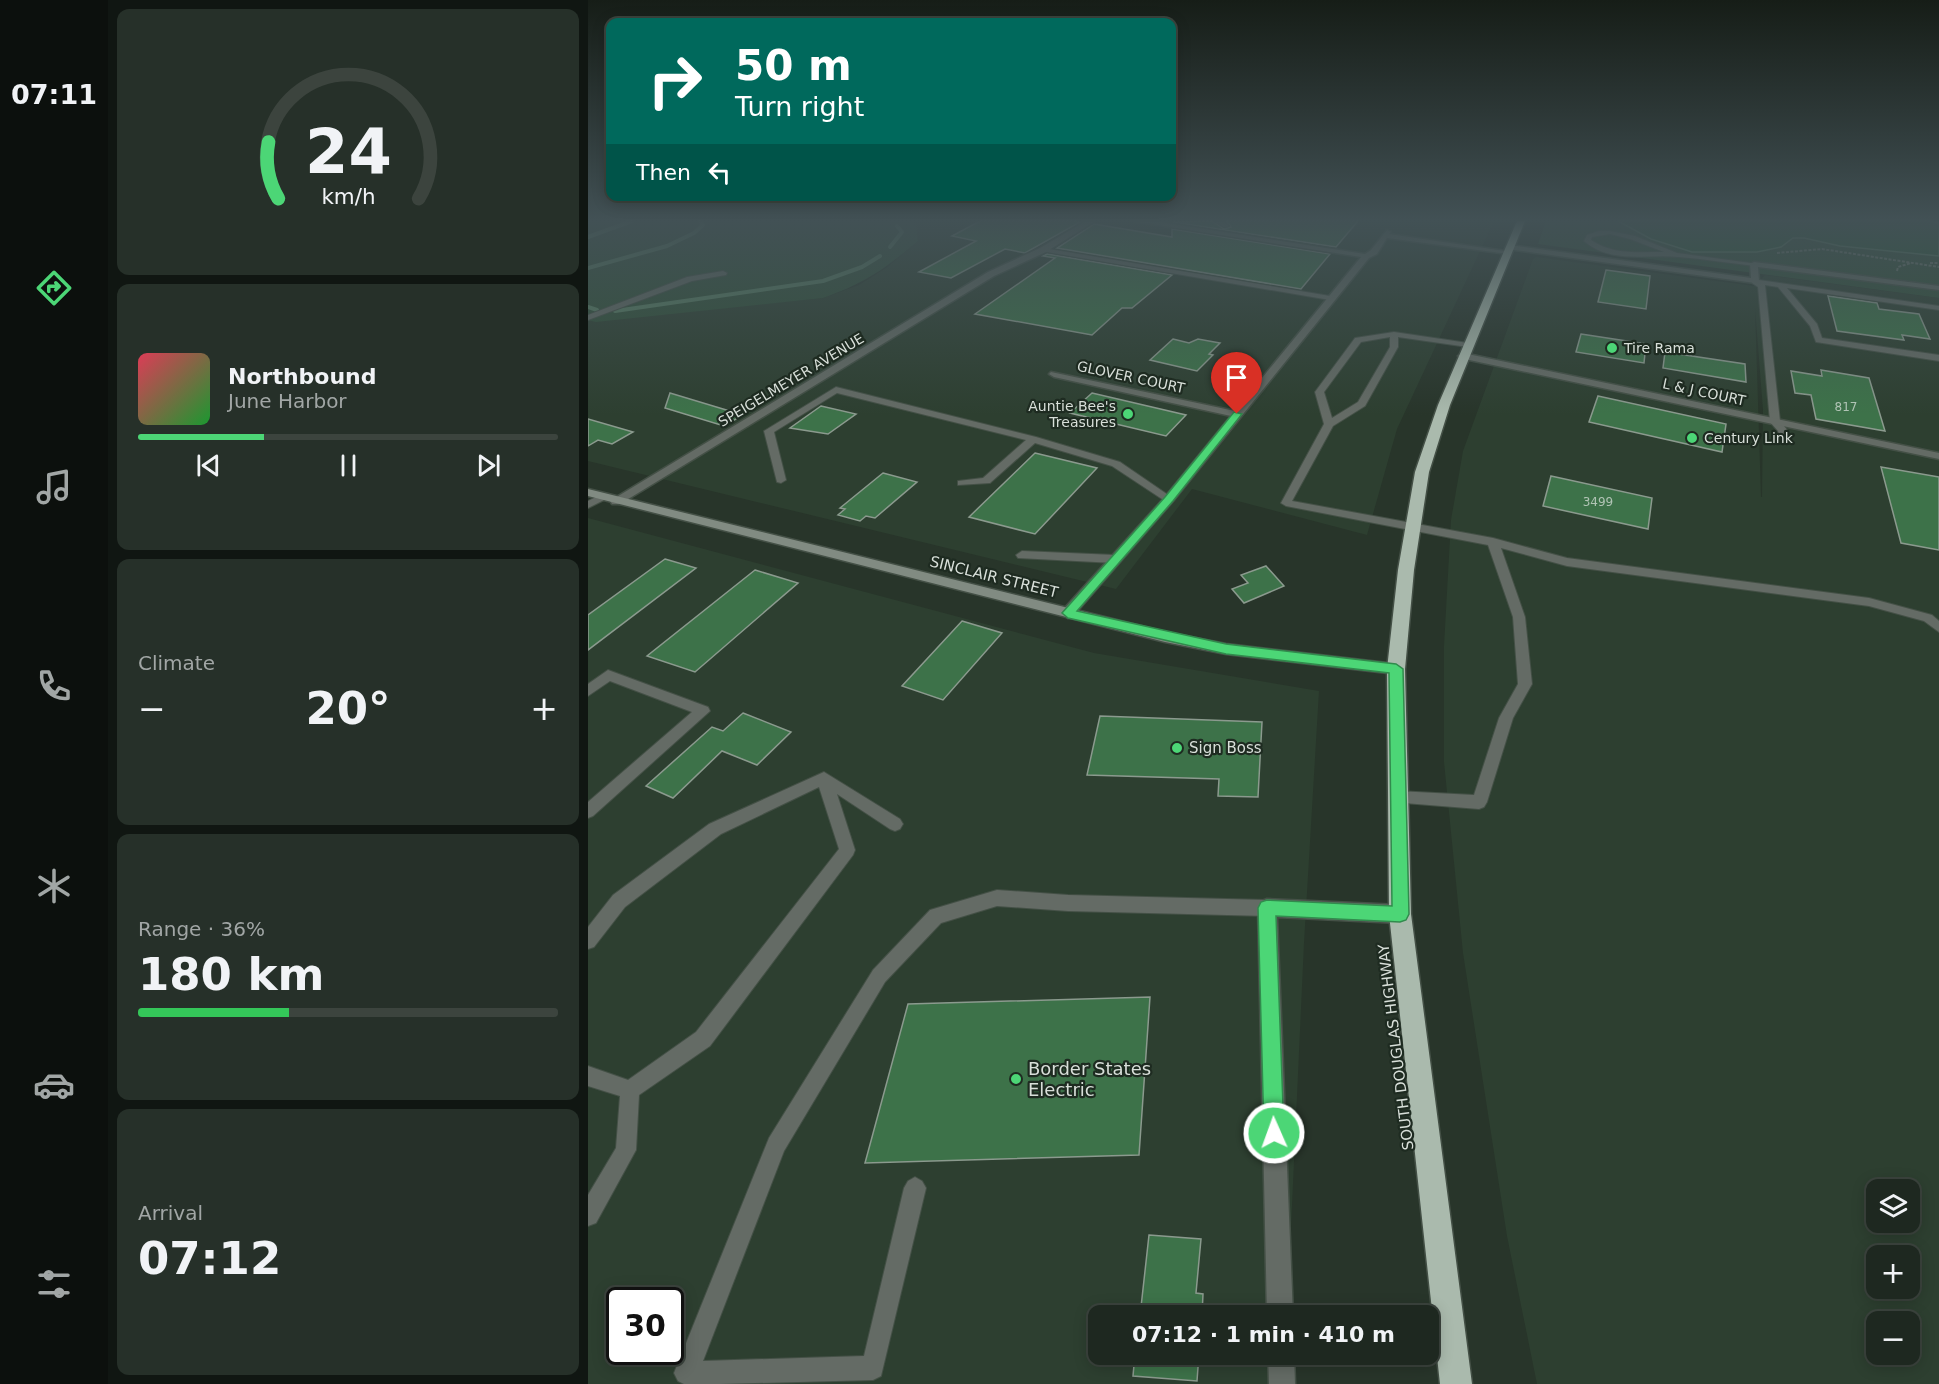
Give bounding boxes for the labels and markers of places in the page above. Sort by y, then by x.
place label: Tire Rama [1623,340,1695,356]
marker: Tire Rama [1605,341,1619,355]
pin [1211,352,1262,414]
place label: Auntie Bee's Treasures [1028,398,1116,430]
marker: Auntie Bee's Treasures [1121,407,1135,421]
place label: Century Link [1704,430,1794,446]
marker: Century Link [1685,431,1699,445]
place label: Sign Boss [1189,739,1262,757]
marker: Sign Boss [1170,741,1184,755]
place label: Border States Electric [1028,1058,1151,1100]
marker: Border States Electric [1009,1072,1023,1086]

